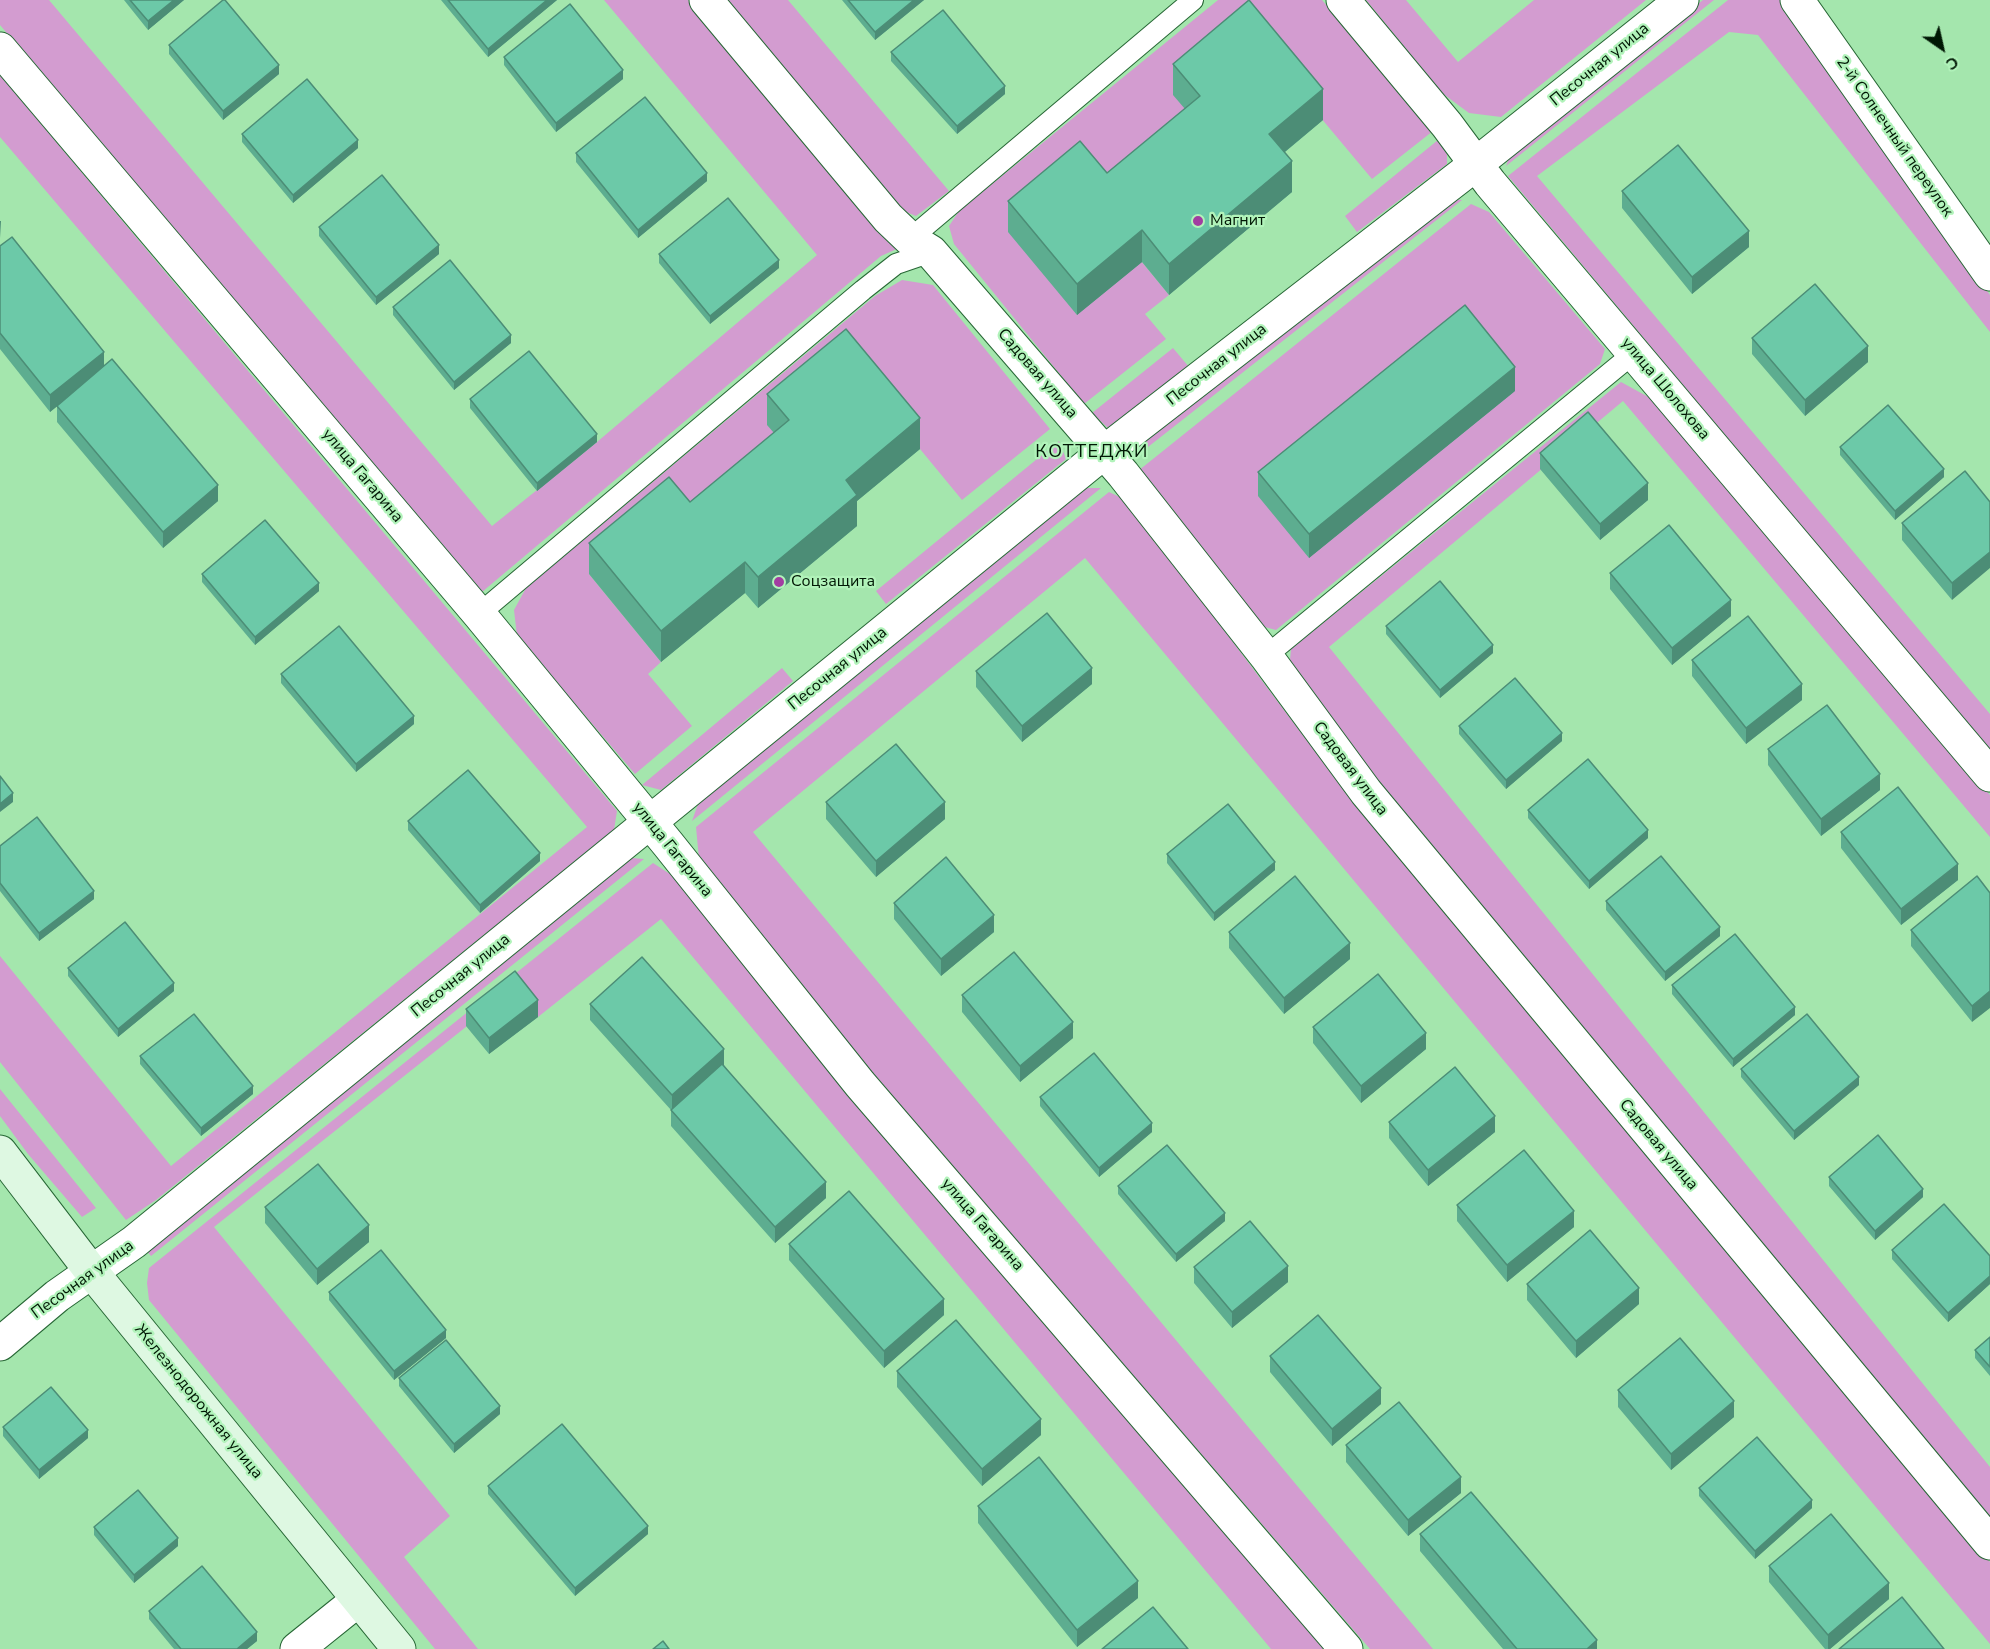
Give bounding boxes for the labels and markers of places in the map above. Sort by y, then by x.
place label: Магнит [1210,211,1265,231]
marker: Магнит [1191,214,1205,228]
place label: Соцзащита [791,572,875,592]
marker: Соцзащита [772,575,786,589]

